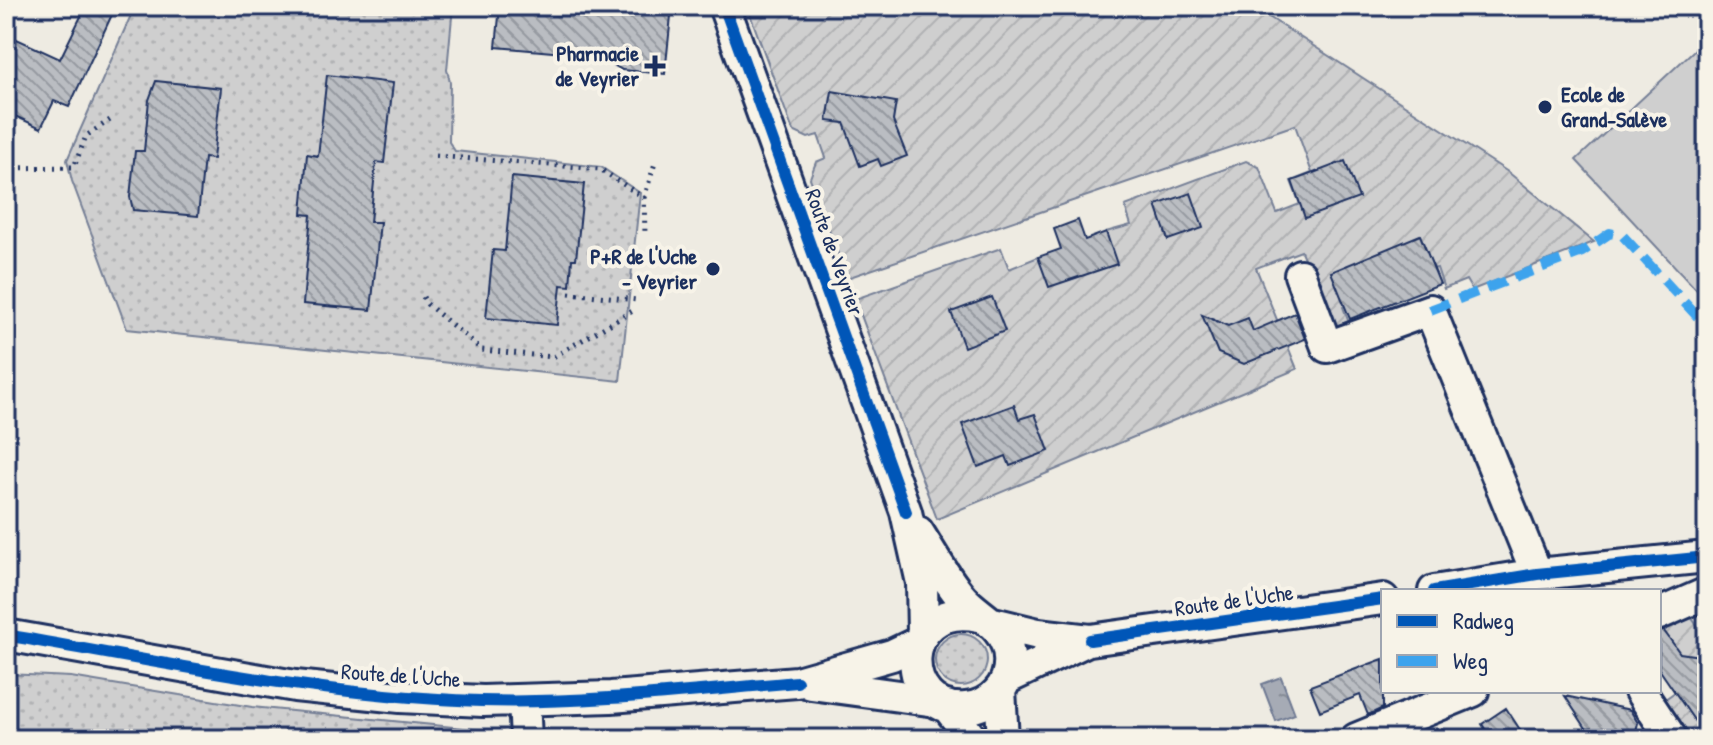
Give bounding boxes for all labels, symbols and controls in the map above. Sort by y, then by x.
place label: Pharmacie de Veyrier [556,38,640,94]
marker: Pharmacie de Veyrier [646,57,664,75]
place label: Ecole de Grand-Salève [1561,79,1667,134]
marker: Ecole de Grand-Salève [1536,98,1554,116]
street label: Route de Veyrier [798,185,872,320]
place label: P+R de l'Uche - Veyrier [590,241,698,297]
marker: P+R de l'Uche - Veyrier [704,260,722,278]
street label: Route de l'Uche [1173,577,1296,623]
legend [1381,589,1661,693]
text: Radweg [1453,604,1514,636]
text: Weg [1453,644,1488,676]
street label: Route de l'Uche [340,656,462,694]

